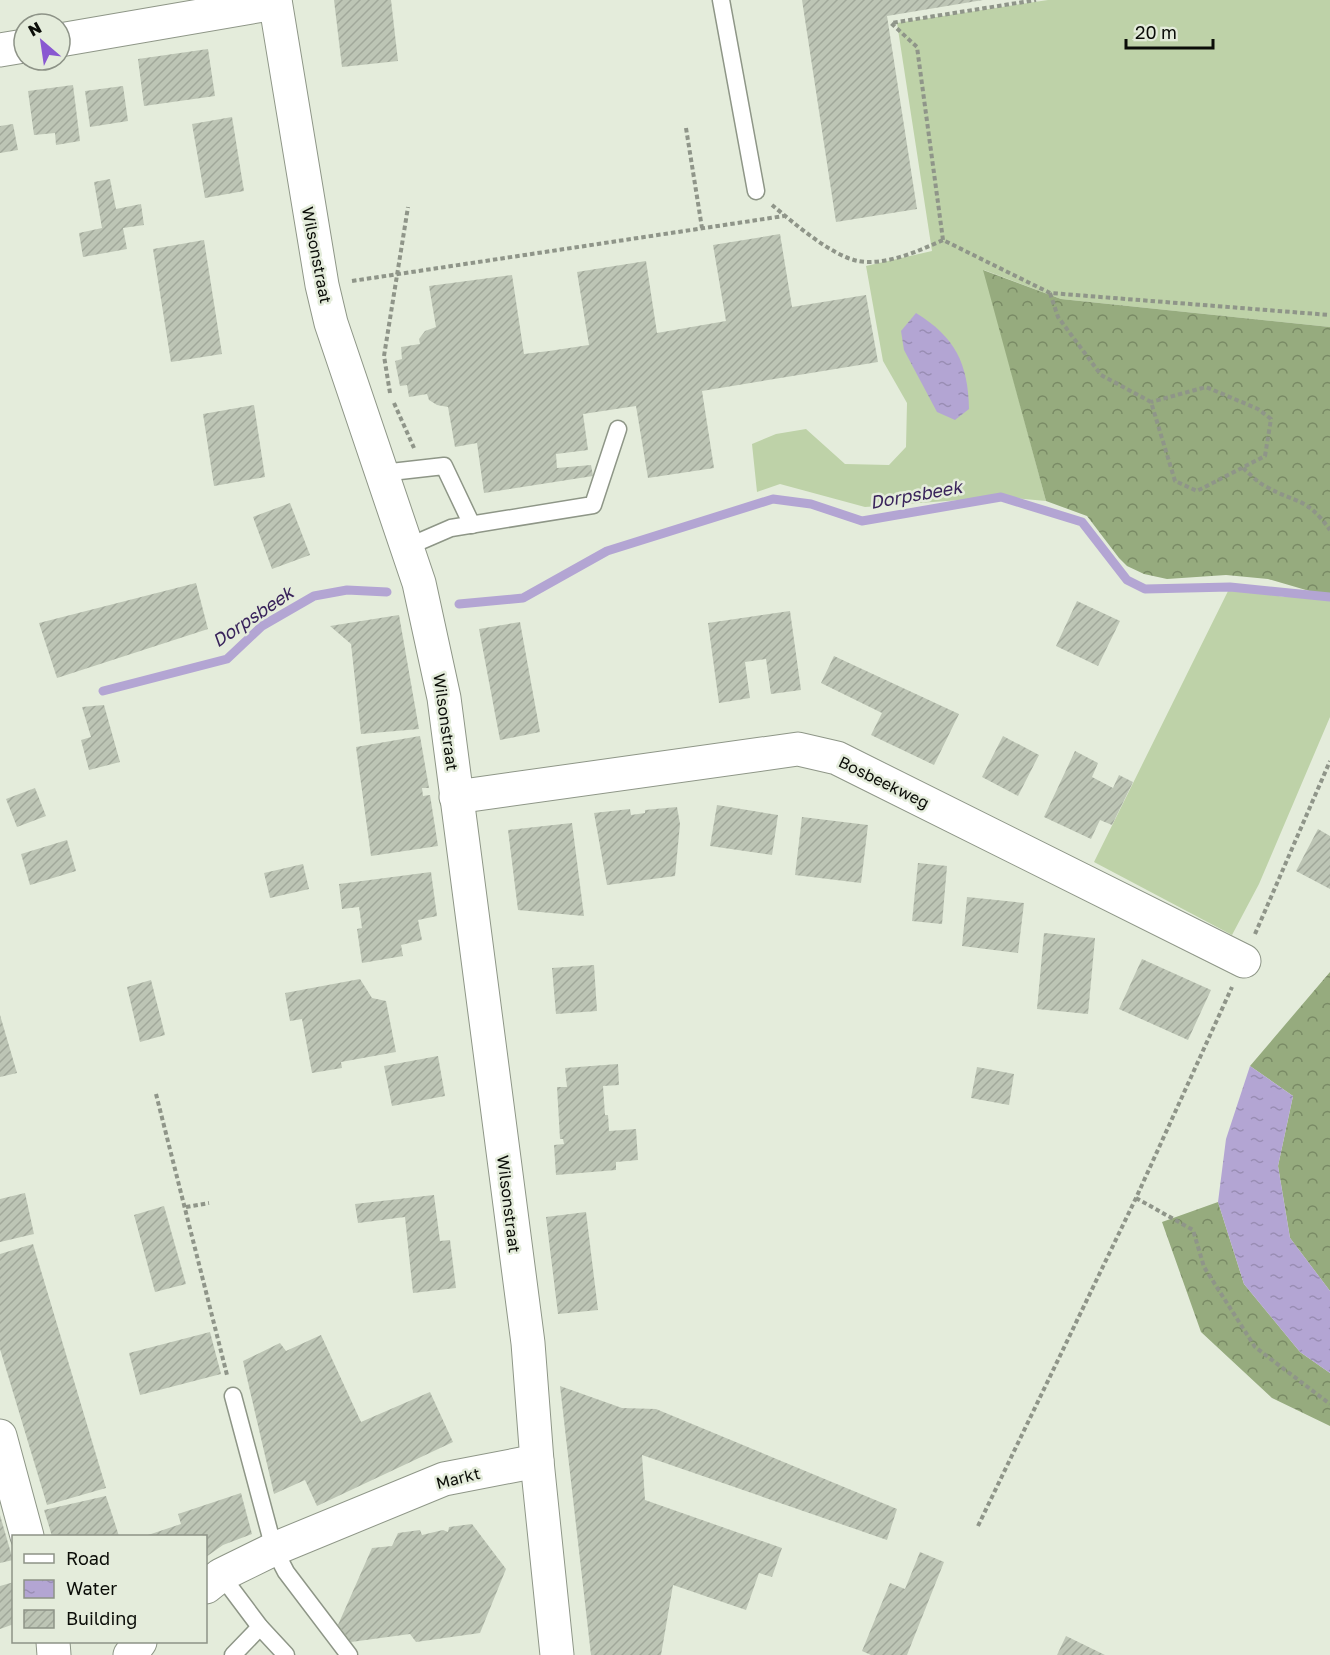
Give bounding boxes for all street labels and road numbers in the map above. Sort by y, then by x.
street label: Wilsonstraat [298,205,336,305]
street label: Wilsonstraat [429,672,463,772]
street label: Bosbeekweg [835,751,933,813]
street label: Wilsonstraat [493,1154,525,1254]
street label: Markt [434,1463,482,1493]

